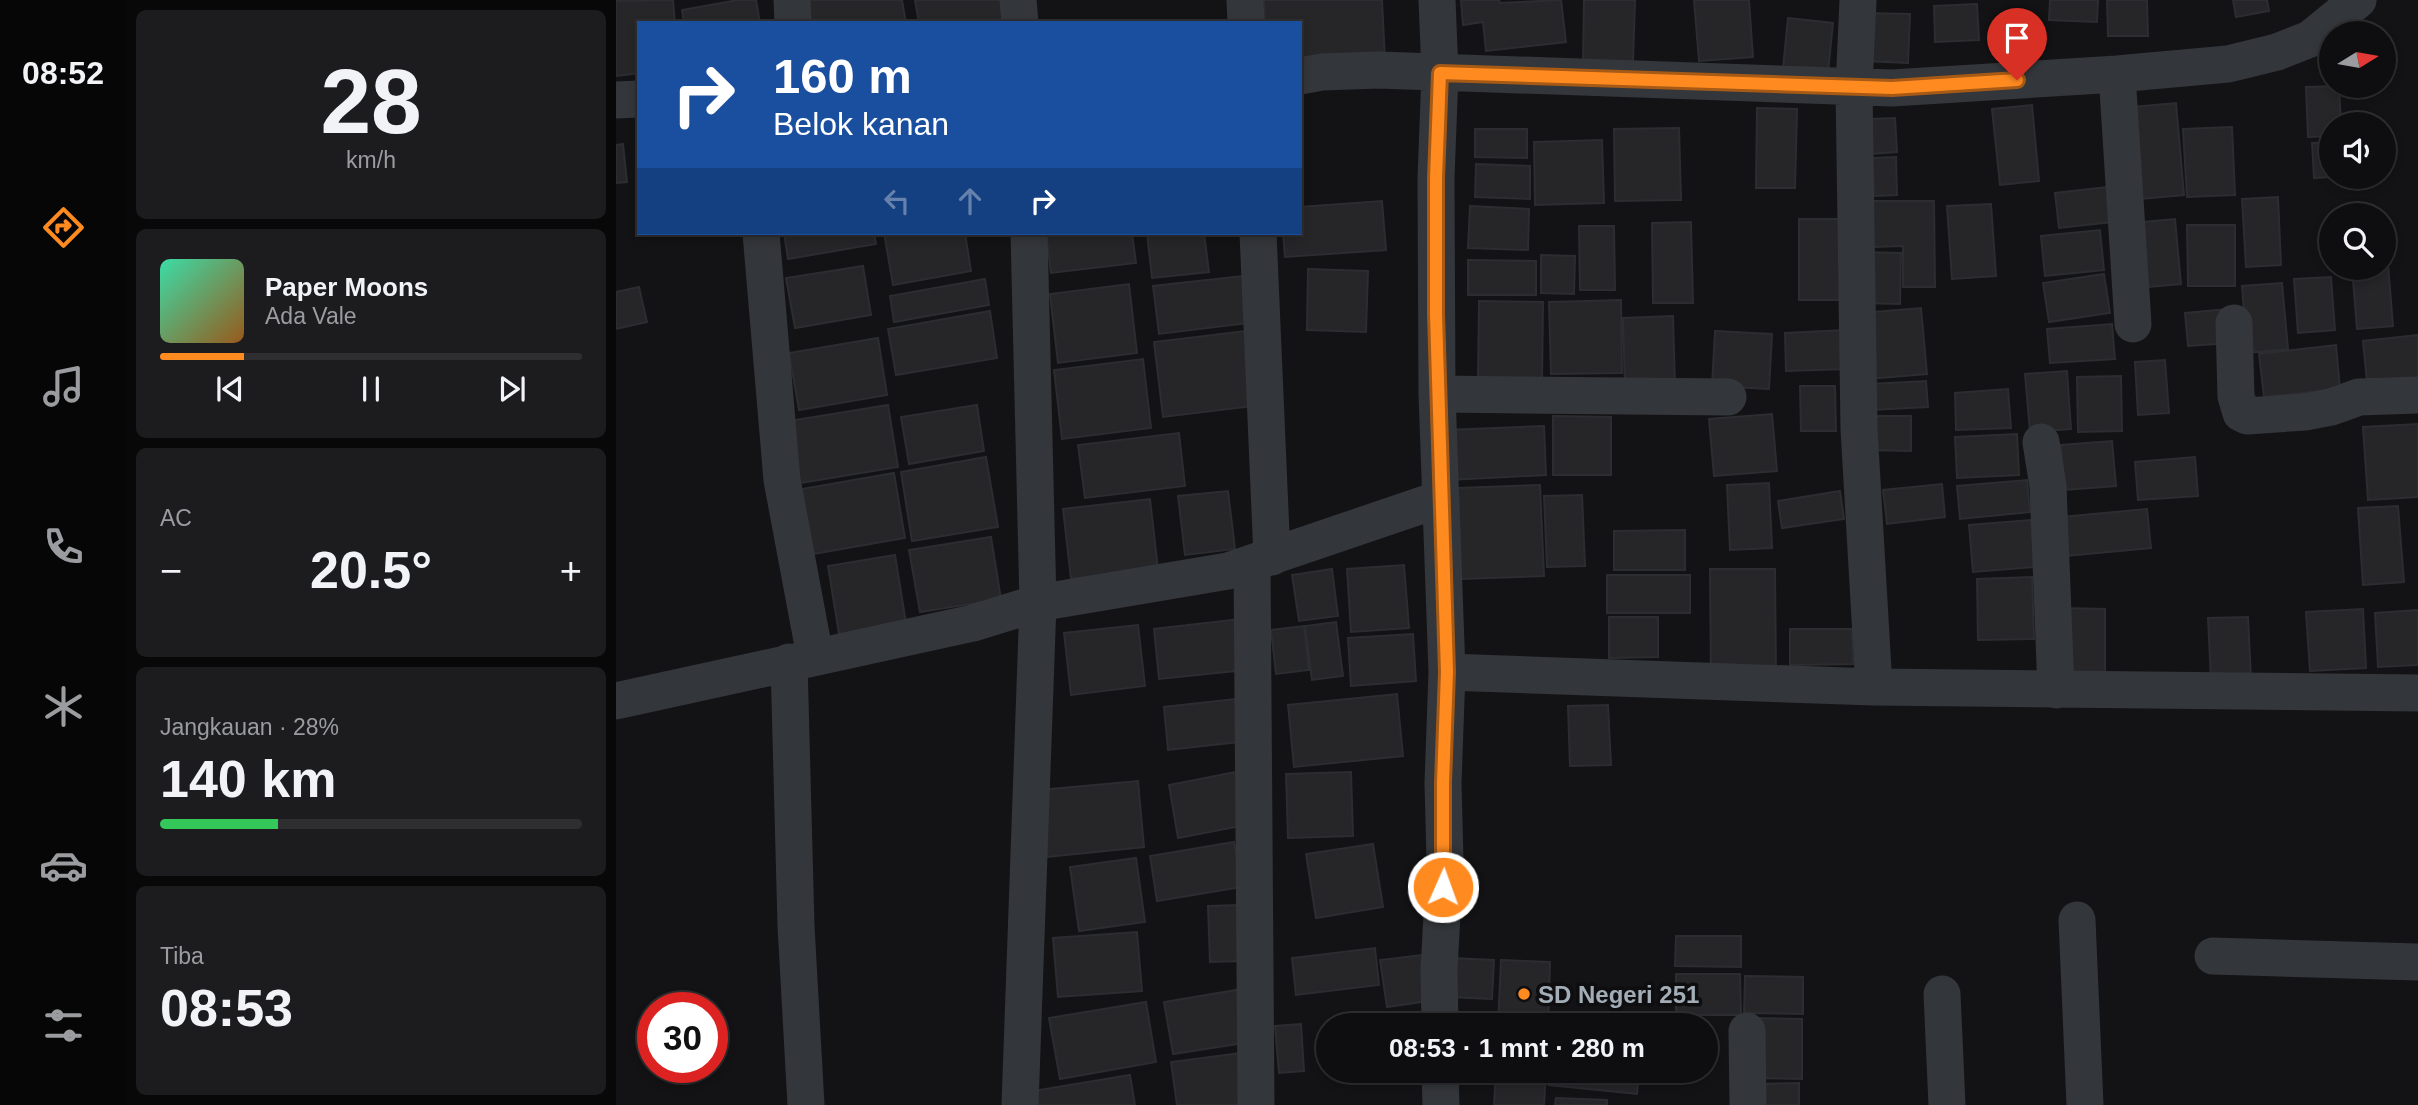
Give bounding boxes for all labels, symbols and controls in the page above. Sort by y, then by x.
pin [1987,8,2047,80]
icon: arrive [1998,19,2036,57]
north arrow [2319,21,2396,98]
map controls [2319,21,2396,280]
icon: right [658,49,749,140]
text: 160 m [773,49,912,103]
text: 28 [320,51,422,152]
text: 08:52 [22,55,104,91]
text: Belok kanan [773,106,949,142]
button: sound [2319,112,2396,189]
text: km/h [346,147,396,173]
icon: left [878,182,916,220]
icon: ahead [951,182,989,220]
icon: right [1024,182,1062,220]
icon: directions [39,203,88,252]
button: search [2319,203,2396,280]
text: Paper Moons [265,272,428,302]
text: Ada Vale [265,303,357,329]
icon: music [39,362,88,411]
icon: previous [211,370,249,408]
icon: pause [352,370,390,408]
icon: next [493,370,531,408]
text: AC [160,505,192,531]
icon: phone [39,522,88,571]
text: 20.5° [310,541,432,599]
text: − [160,550,182,592]
text: + [560,550,582,592]
icon: climate [39,682,88,731]
text: Jangkauan · 28% [160,714,339,740]
text: 140 km [160,750,336,808]
icon: car [39,841,88,890]
position arrow [1406,850,1480,924]
text: Tiba [160,943,204,969]
text: 08:53 [160,979,293,1037]
place label: SD Negeri 251 [1538,981,1699,1008]
marker: SD Negeri 251 [1516,986,1532,1002]
speed limit sign: 30 [637,992,728,1083]
icon: filters [39,1001,88,1050]
text: 08:53 · 1 mnt · 280 m [1389,1033,1645,1063]

